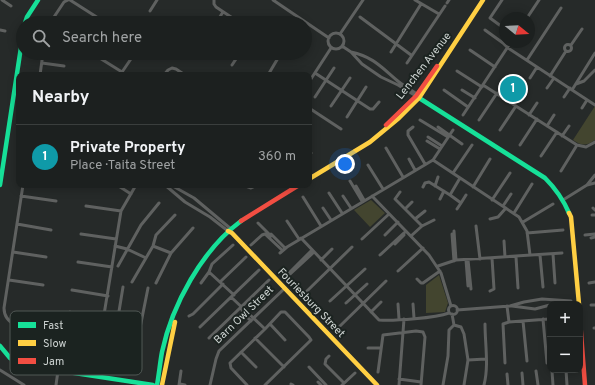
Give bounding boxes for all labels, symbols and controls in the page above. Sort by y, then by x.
north arrow [499,12,535,48]
search box [16,16,312,60]
icon: search [30,27,52,49]
text: Search here [62,29,142,48]
street label: Lenchen Avenue [393,30,455,102]
pin: 1 [500,74,526,104]
text: Nearby [32,87,89,109]
text: Private Property [70,139,185,158]
text: 1 [42,149,48,165]
text: 360 m [258,149,296,165]
your location [335,154,355,174]
text: Place · Taita Street [70,158,175,174]
street label: Fouriesburg Street [274,265,348,341]
street label: Barn Owl Street [211,283,277,347]
map controls [547,301,583,373]
button: + [547,301,583,337]
legend [10,311,142,375]
text: Fast [43,319,63,333]
text: Slow [43,337,66,351]
button: − [547,337,583,373]
text: Jam [43,355,64,369]

